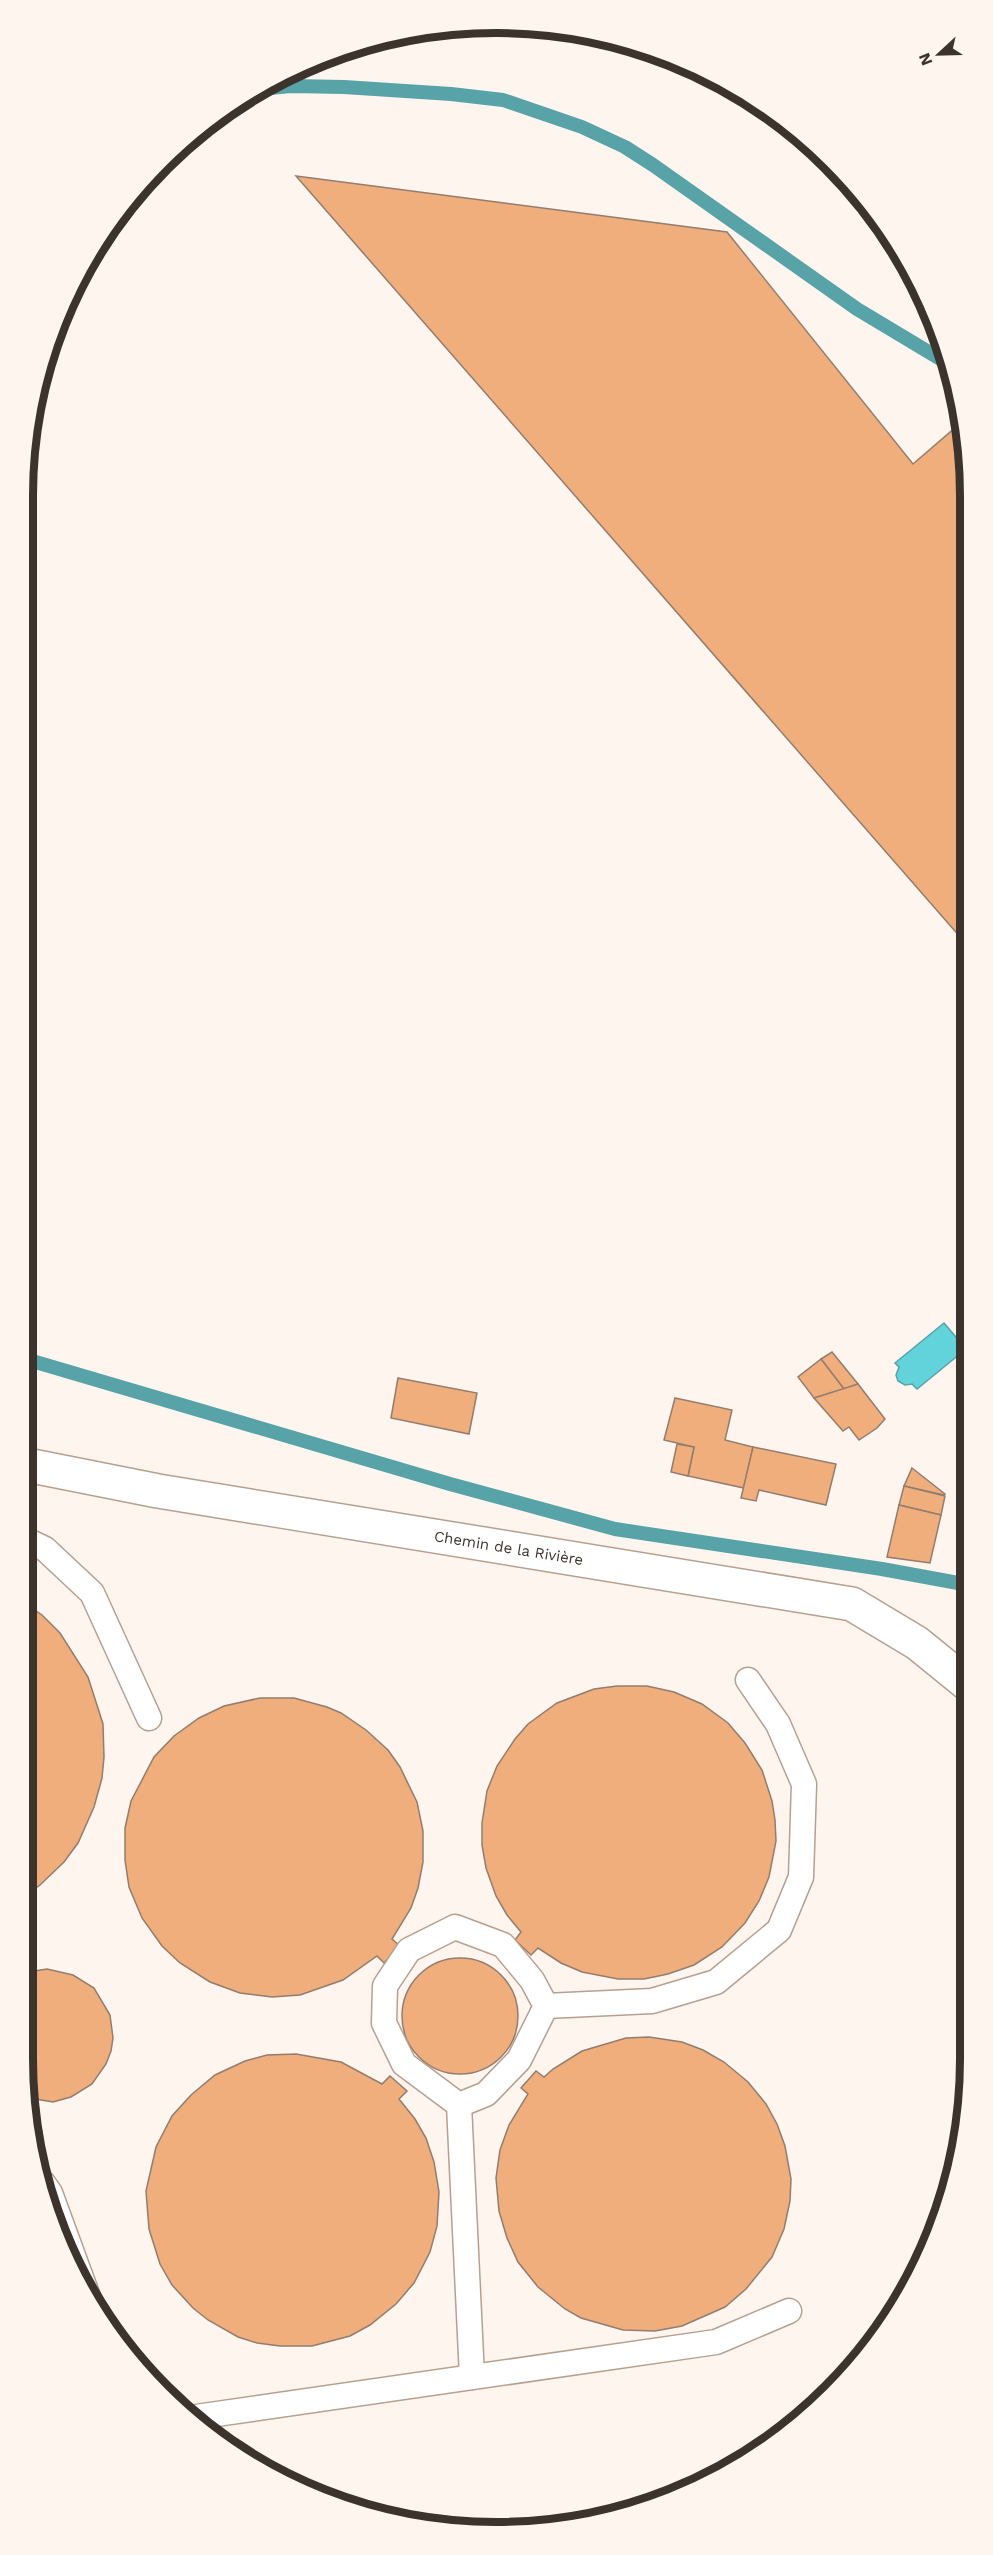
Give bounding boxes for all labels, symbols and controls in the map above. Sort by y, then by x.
north arrow [909,24,969,84]
text: N [915,50,937,68]
street label: Chemin de la Rivière [433,1527,585,1569]

